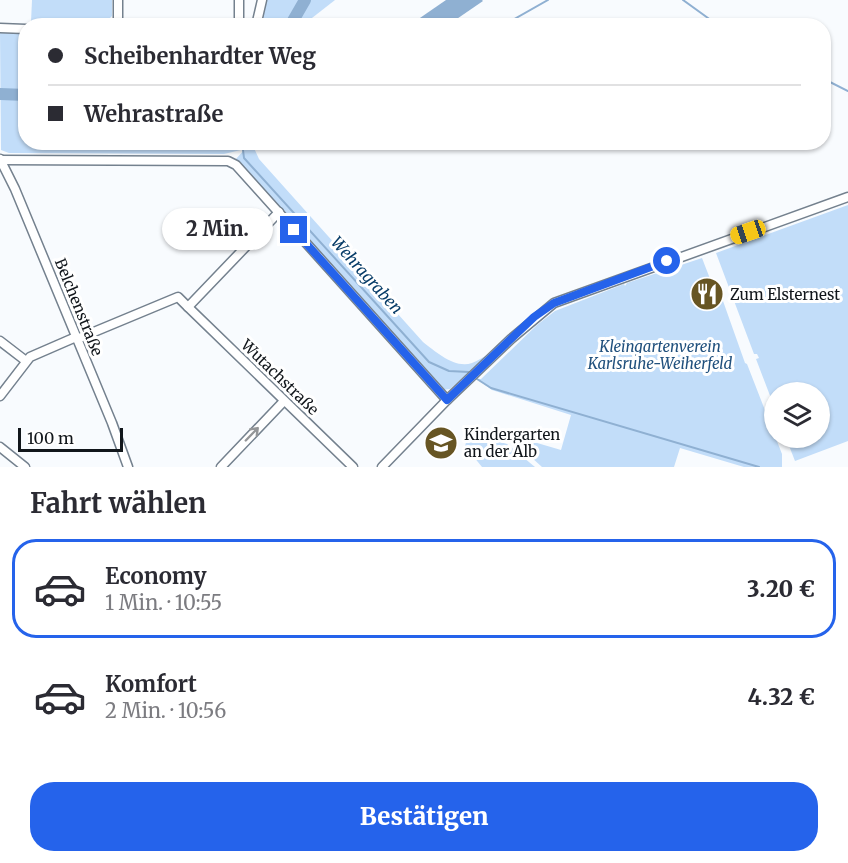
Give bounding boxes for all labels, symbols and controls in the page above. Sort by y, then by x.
text: Scheibenhardter Weg [84,42,316,70]
text: Wehrastraße [84,100,223,128]
callout: 2 Min. [162,209,273,251]
text: 2 Min. [186,216,249,241]
route end [280,216,307,243]
car [728,218,768,246]
water label: Wehragraben [327,232,407,318]
route start [653,247,680,274]
street label: Belchenstraße [51,255,107,359]
restaurant icon: Zum Elsternest [689,276,725,312]
place label: Zum Elsternest [730,285,840,304]
street label: Wutachstraße [236,334,323,419]
park label: Kleingartenverein Karlsruhe-Weiherfeld [587,337,733,373]
map controls [764,382,830,448]
button: layers [764,382,830,448]
scale bar [18,425,123,453]
school or university icon: Kindergarten an der Alb [423,425,459,461]
place label: Kindergarten an der Alb [464,425,560,461]
one-way arrow [245,427,259,442]
text: 100 m [27,428,74,448]
text: Fahrt wählen [30,486,206,520]
icon: car [33,562,87,616]
text: Economy [105,562,206,590]
text: 3.20 € [747,575,815,603]
text: 1 Min. · 10:55 [105,590,222,615]
icon: car [33,670,87,724]
text: Komfort [105,670,197,698]
text: 4.32 € [748,683,815,711]
text: 2 Min. · 10:56 [105,698,226,723]
button: Bestätigen [30,782,818,851]

